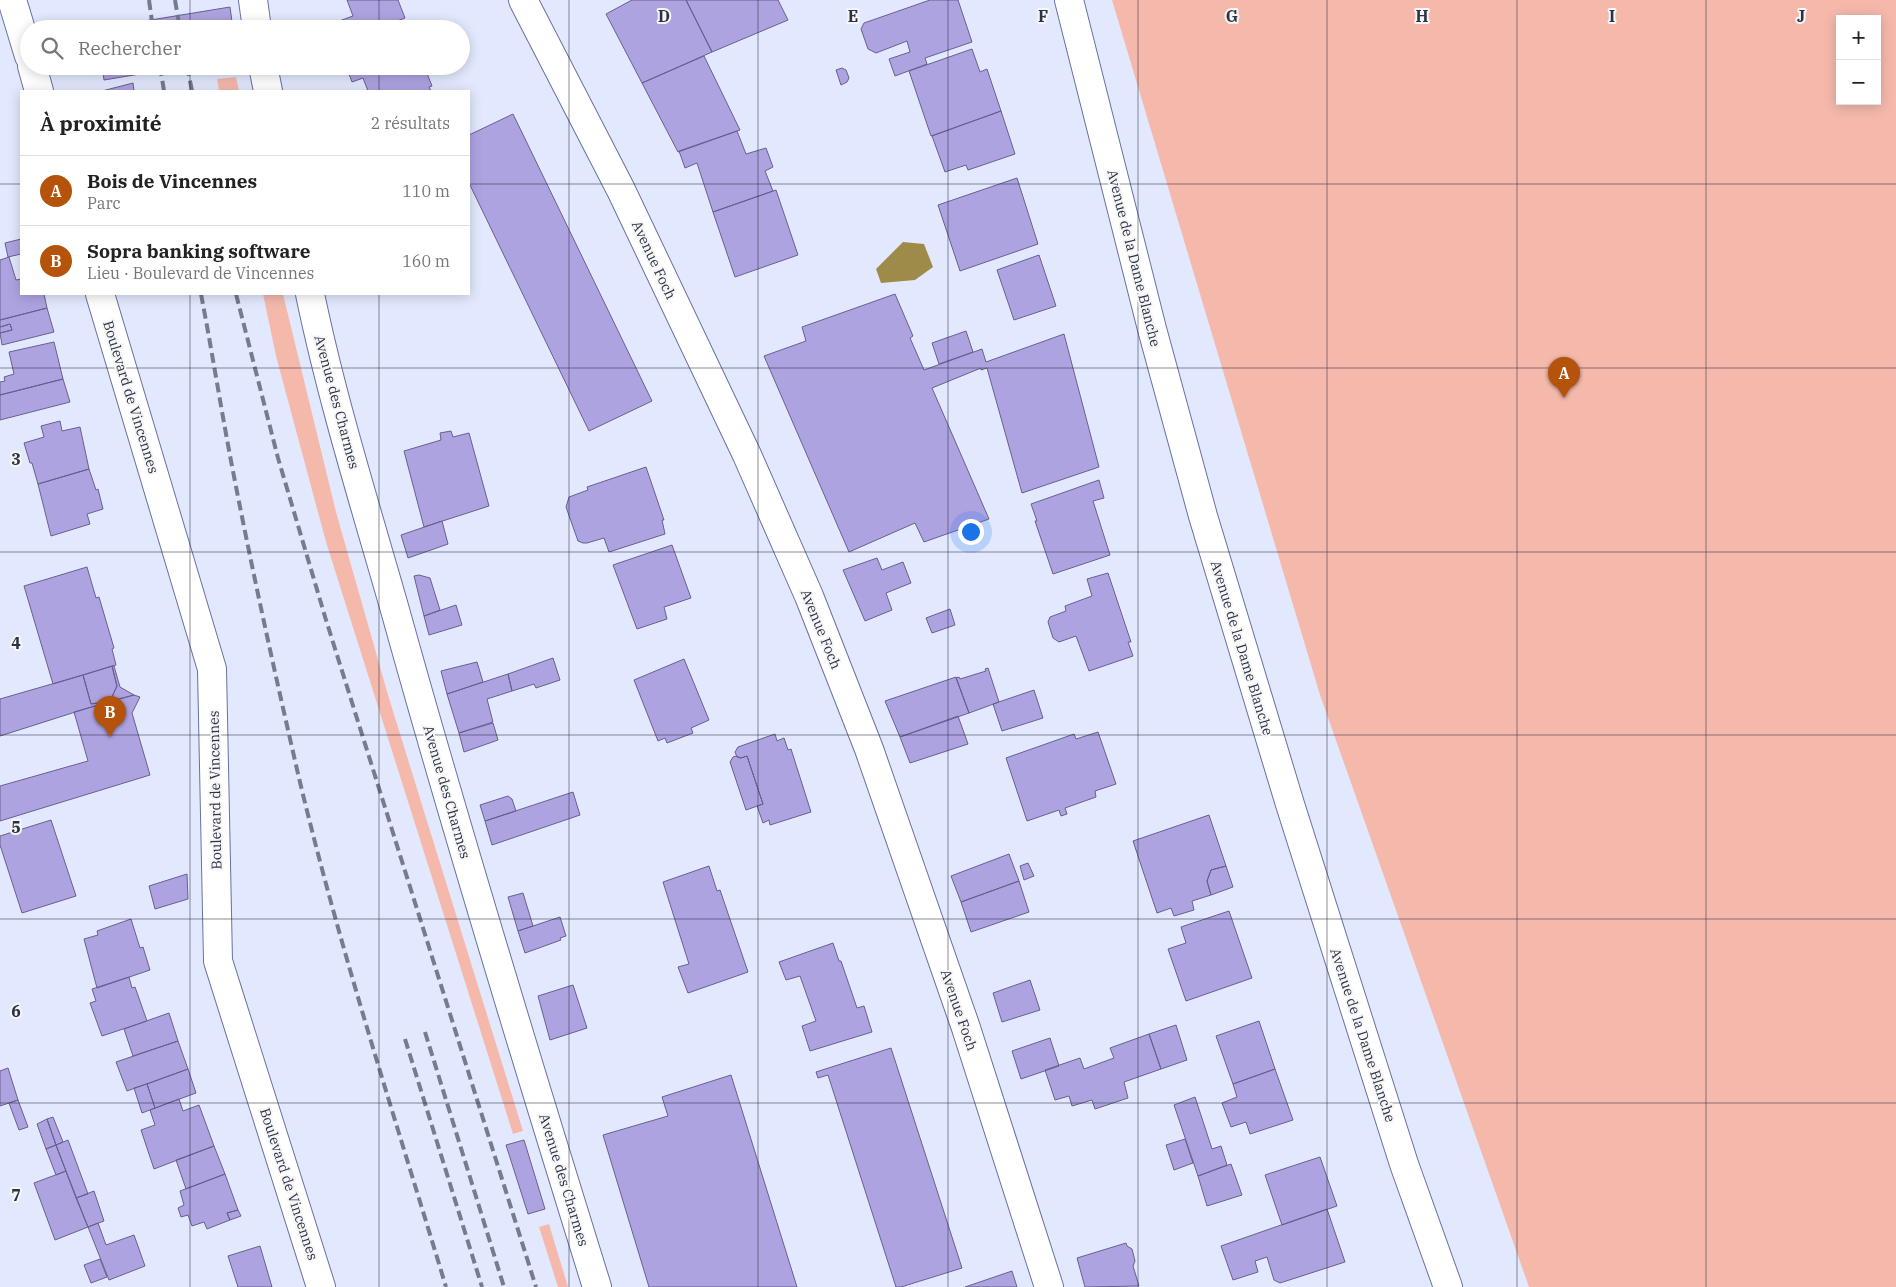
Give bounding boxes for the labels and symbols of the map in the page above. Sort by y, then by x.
text: D [658,6,670,26]
text: E [848,6,858,26]
text: F [1038,6,1048,26]
text: G [1226,6,1238,26]
text: H [1416,6,1429,26]
text: I [1609,6,1615,26]
text: J [1797,6,1805,26]
street label: Avenue de la Dame Blanche [1103,167,1165,349]
street label: Avenue Foch [628,218,680,302]
street label: Boulevard de Vincennes [99,318,163,476]
street label: Avenue des Charmes [310,333,364,471]
pin: A [1548,357,1580,398]
text: 3 [11,449,21,469]
your location [958,519,984,545]
street label: Avenue de la Dame Blanche [1207,558,1277,738]
street label: Avenue Foch [797,586,845,672]
text: 4 [11,633,21,653]
pin: B [94,696,126,737]
street label: Boulevard de Vincennes [205,710,225,870]
street label: Avenue des Charmes [419,723,475,861]
text: 5 [11,817,21,837]
street label: Avenue de la Dame Blanche [1326,946,1400,1124]
street label: Avenue Foch [937,967,981,1053]
text: 6 [11,1001,21,1021]
street label: Boulevard de Vincennes [256,1106,322,1263]
street label: Avenue des Charmes [535,1111,593,1249]
text: 7 [11,1185,21,1205]

